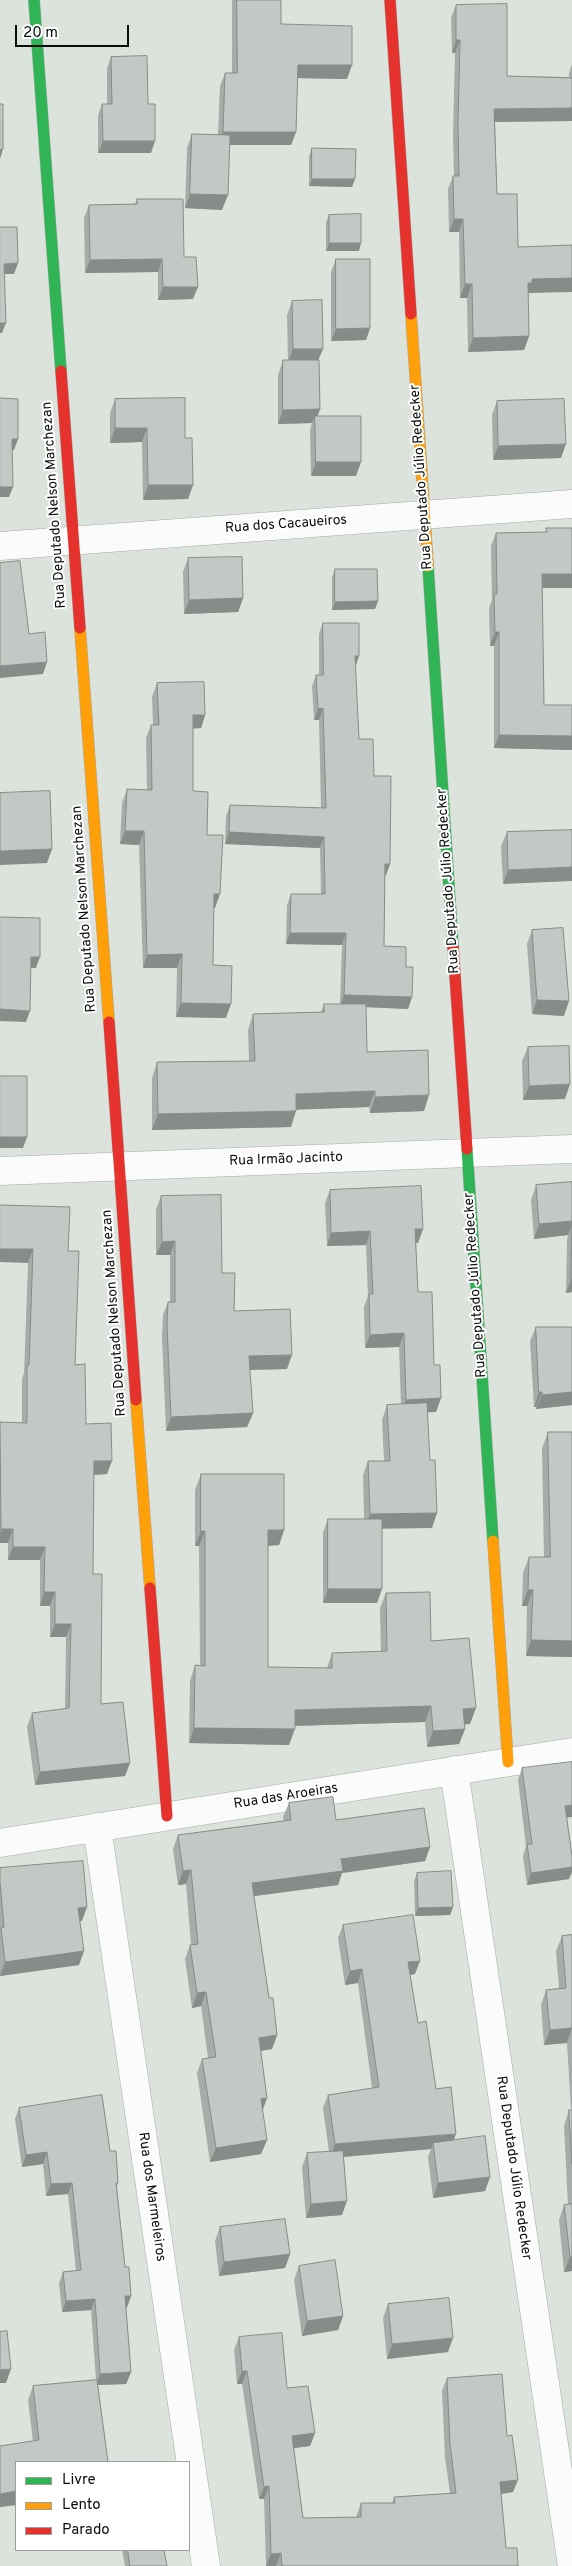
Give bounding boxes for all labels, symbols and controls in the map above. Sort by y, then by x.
scale bar [18,15,131,47]
text: 20 m [23,24,58,43]
street label: Rua Deputado Júlio Redecker [407,384,437,570]
street label: Rua Deputado Nelson Marchezan [39,401,71,609]
street label: Rua dos Cacaueiros [224,512,348,538]
street label: Rua Deputado Júlio Redecker [434,788,464,974]
street label: Rua Deputado Nelson Marchezan [69,805,101,1013]
street label: Rua Irmão Jacinto [229,1150,343,1170]
street label: Rua Deputado Júlio Redecker [461,1192,491,1378]
street label: Rua Deputado Nelson Marchezan [99,1209,131,1417]
street label: Rua das Aroeiras [233,1780,339,1814]
street label: Rua Deputado Júlio Redecker [492,2075,534,2261]
street label: Rua dos Marmeleiros [134,2131,168,2263]
legend [15,2461,190,2551]
text: Livre [62,2471,96,2490]
text: Lento [62,2496,101,2515]
text: Parado [62,2521,110,2540]

